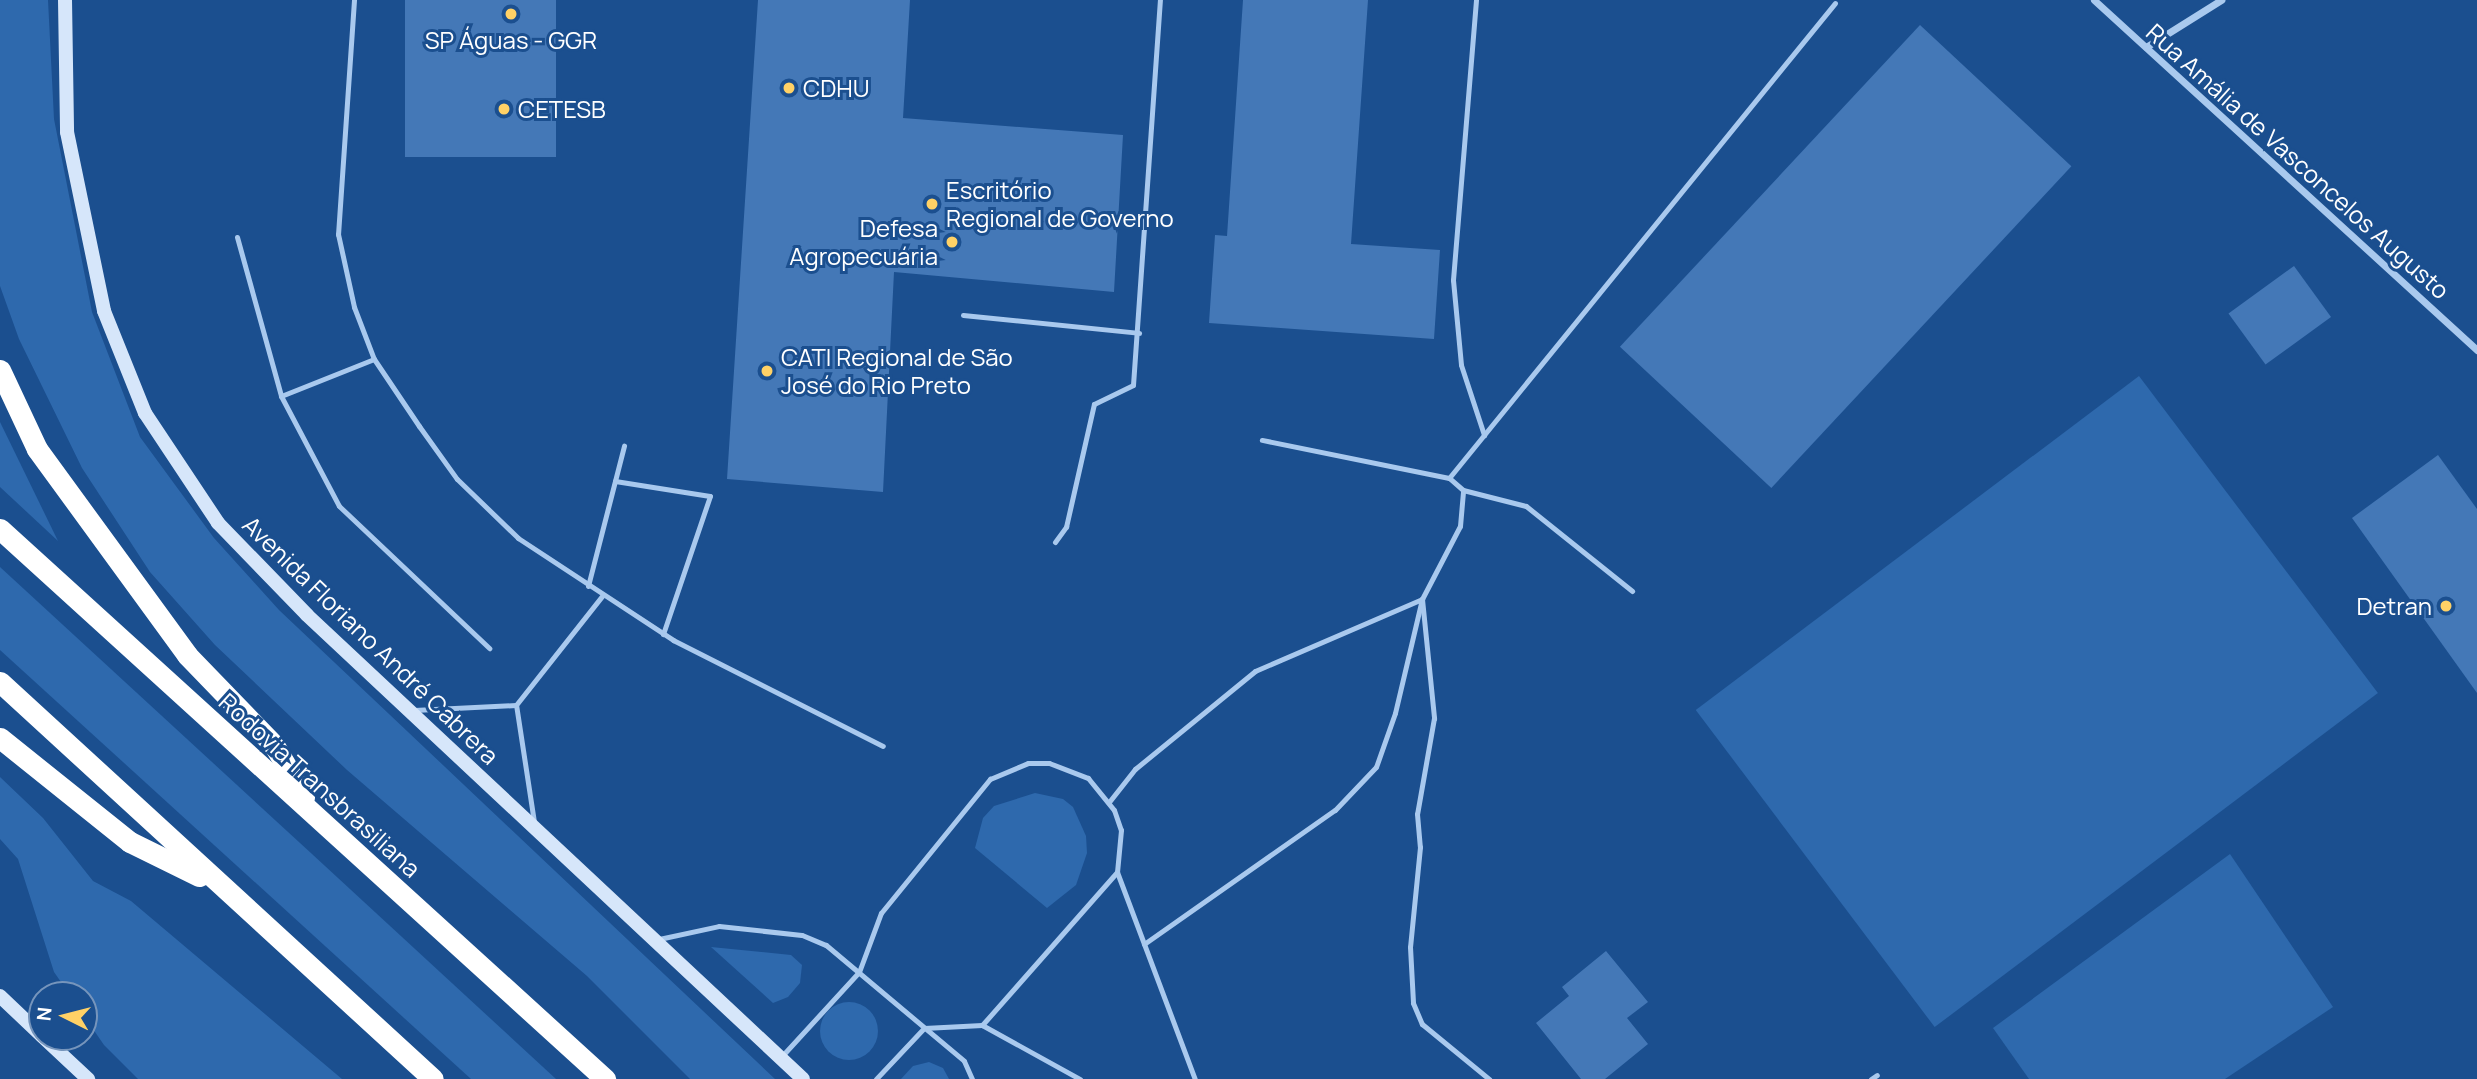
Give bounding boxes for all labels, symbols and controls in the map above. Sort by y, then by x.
marker: SP Águas - GGR [503,6,519,22]
street label: Rua Amália de Vasconcelos Augusto [2141,17,2455,305]
place label: SP Águas - GGR [425,26,597,54]
place label: CDHU [803,74,870,102]
marker: CDHU [781,80,797,96]
place label: CETESB [518,95,606,123]
marker: CETESB [496,101,512,117]
place label: Escritório Regional de Governo [946,176,1174,232]
marker: Escritório Regional de Governo [924,196,940,212]
place label: Defesa Agropecuária [789,214,938,270]
marker: Defesa Agropecuária [944,234,960,250]
place label: CATI Regional de São José do Rio Preto [781,343,1013,399]
marker: CATI Regional de São José do Rio Preto [759,363,775,379]
street label: Avenida Floriano André Cabrera [237,510,505,770]
place label: Detran [2356,592,2432,620]
marker: Detran [2438,598,2454,614]
street label: Rodovia Transbrasiliana [213,687,427,883]
north arrow [28,981,98,1051]
text: N [30,1006,58,1022]

